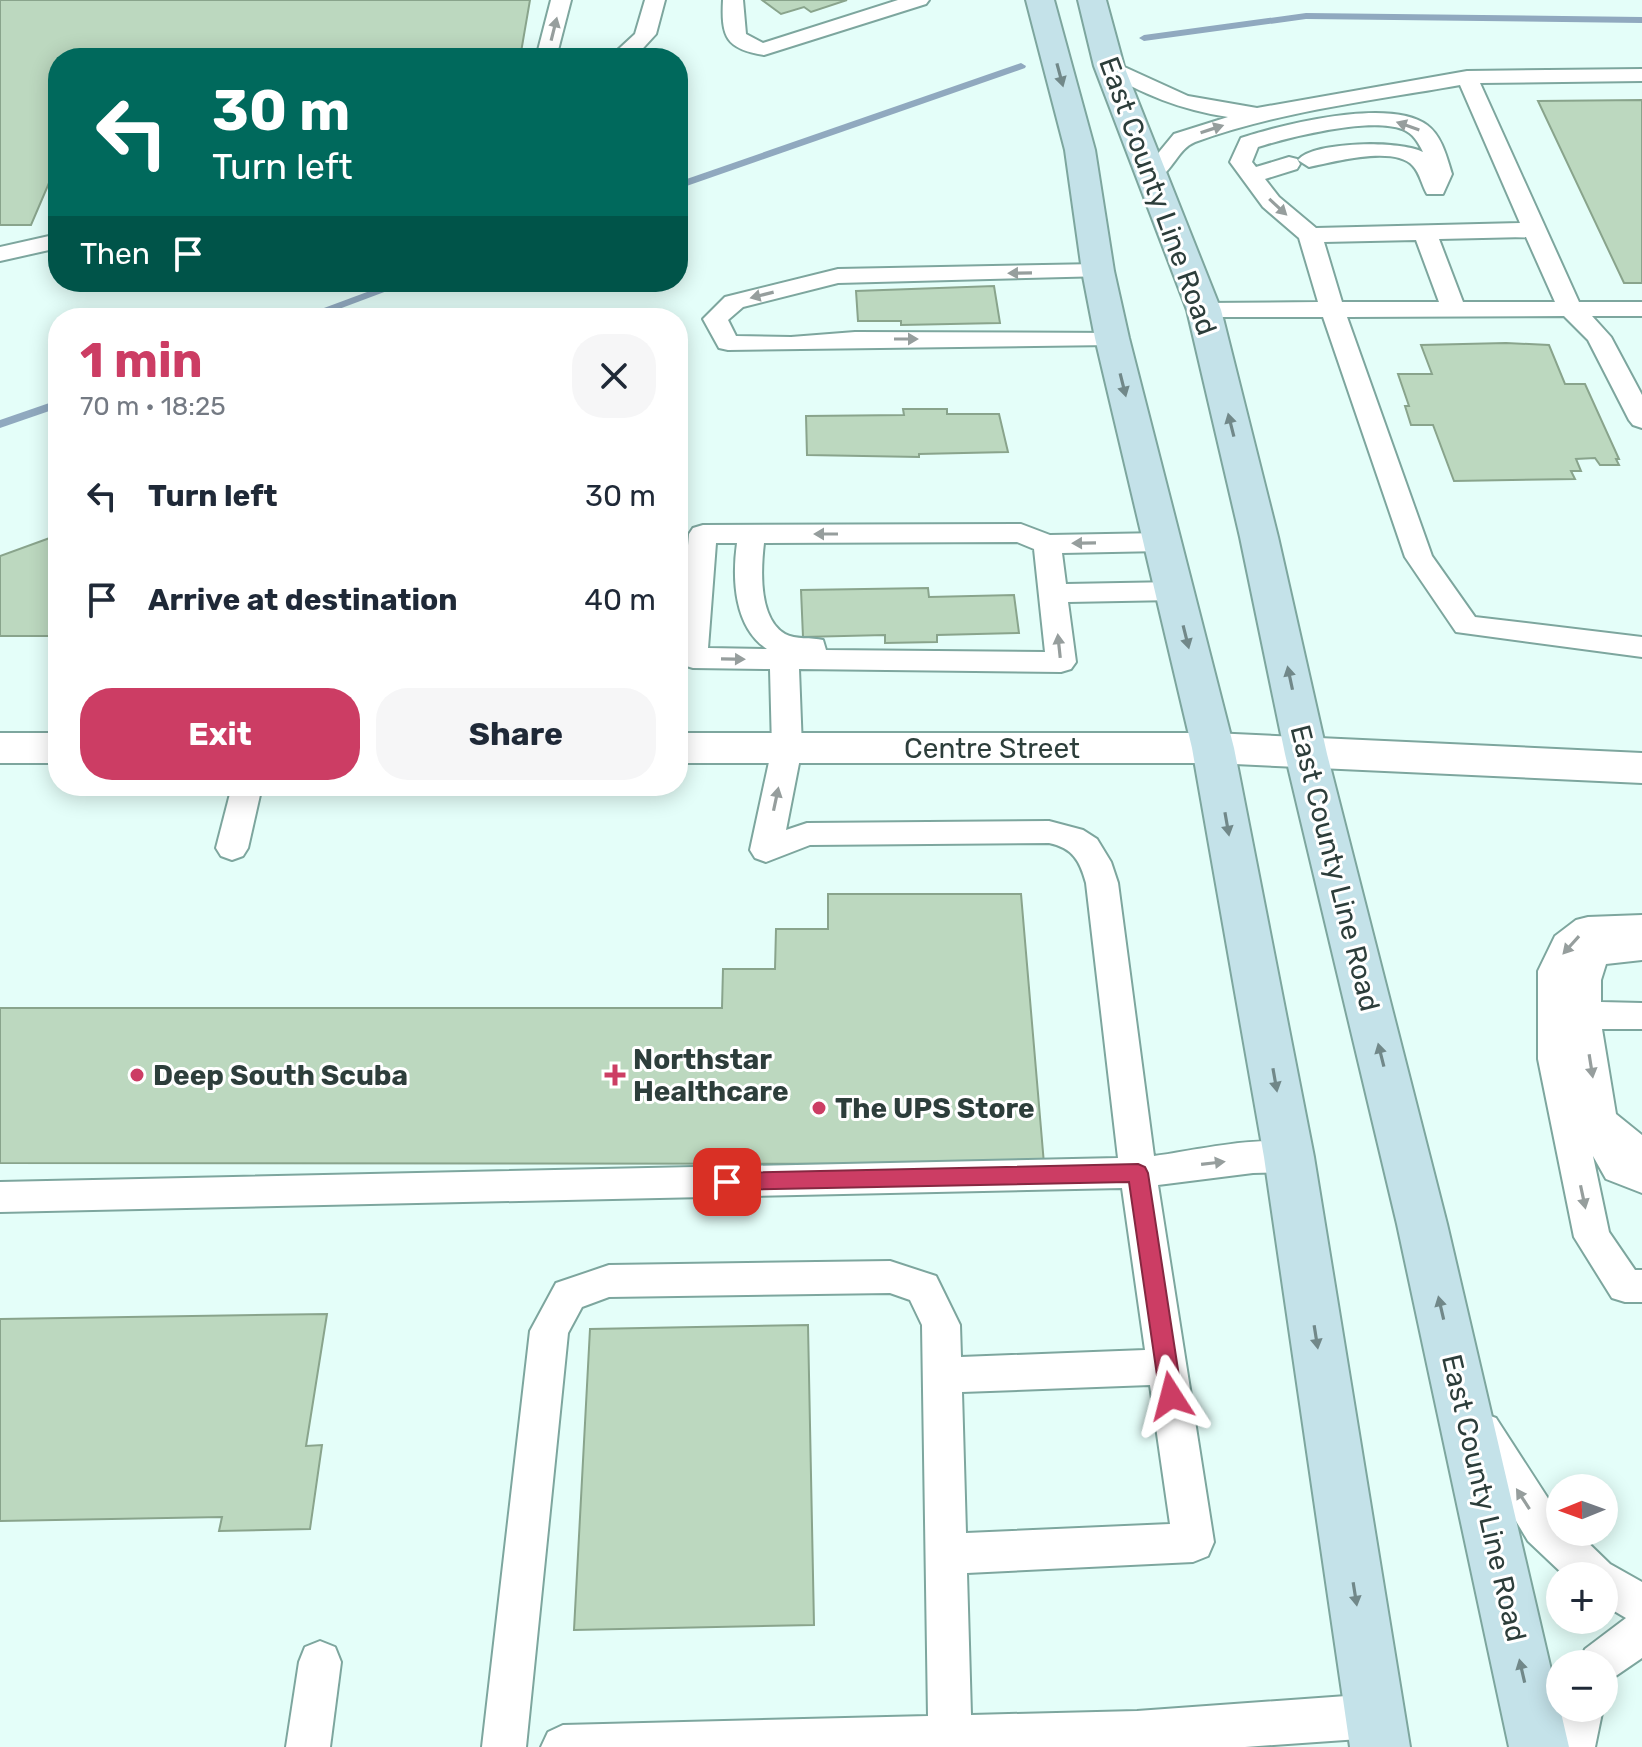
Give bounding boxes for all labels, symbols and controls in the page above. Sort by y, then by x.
one-way arrow [548,16,560,41]
street label: East County Line Road [1092,52,1224,340]
one-way arrow [1054,64,1067,88]
text: 30 m [212,78,350,144]
icon: left [80,80,184,184]
one-way arrow [1396,120,1420,132]
one-way arrow [1200,123,1224,135]
text: Turn left [212,145,353,188]
one-way arrow [1268,198,1287,216]
icon: arrive [166,232,210,276]
text: Then [80,236,150,272]
one-way arrow [1007,266,1032,279]
one-way arrow [750,290,775,302]
text: 1 min [80,332,203,389]
one-way arrow [894,333,919,345]
button: close [572,334,656,418]
one-way arrow [1118,372,1130,397]
text: 70 m · 18:25 [80,391,226,422]
one-way arrow [1225,412,1237,437]
icon: left [80,474,124,518]
text: Turn left [148,478,278,514]
text: 30 m [585,478,656,514]
one-way arrow [813,528,838,540]
one-way arrow [1071,537,1096,549]
icon: arrive [80,578,124,622]
text: Arrive at destination [148,582,458,618]
text: 40 m [584,582,656,618]
one-way arrow [1180,625,1193,650]
one-way arrow [1052,633,1065,658]
one-way arrow [721,653,746,665]
one-way arrow [1283,665,1295,690]
button: Exit [80,688,360,780]
button: Share [376,688,656,780]
street label: East County Line Road [1283,721,1387,1015]
street label: Centre Street [904,732,1080,765]
one-way arrow [770,786,783,811]
one-way arrow [1222,812,1234,837]
one-way arrow [1562,935,1580,955]
one-way arrow [1374,1042,1386,1067]
place label: Northstar Healthcare [633,1043,789,1108]
one-way arrow [1585,1053,1597,1078]
place label: Deep South Scuba [153,1059,408,1092]
marker: Northstar Healthcare [604,1064,626,1086]
marker: Deep South Scuba [128,1066,146,1084]
one-way arrow [1269,1068,1281,1093]
place label: The UPS Store [835,1092,1035,1125]
marker: The UPS Store [810,1099,828,1117]
pin [693,1148,761,1216]
one-way arrow [1201,1157,1226,1170]
icon: arrive [705,1160,749,1204]
one-way arrow [1578,1184,1590,1209]
one-way arrow [1434,1295,1447,1320]
one-way arrow [1310,1324,1323,1349]
street label: East County Line Road [1435,1351,1533,1645]
position arrow [1129,1354,1213,1438]
north arrow [1546,1474,1618,1546]
map controls [1546,1474,1618,1722]
one-way arrow [1516,1488,1531,1509]
button: + [1546,1562,1618,1634]
one-way arrow [1349,1582,1362,1607]
button: − [1546,1650,1618,1722]
one-way arrow [1515,1658,1528,1683]

